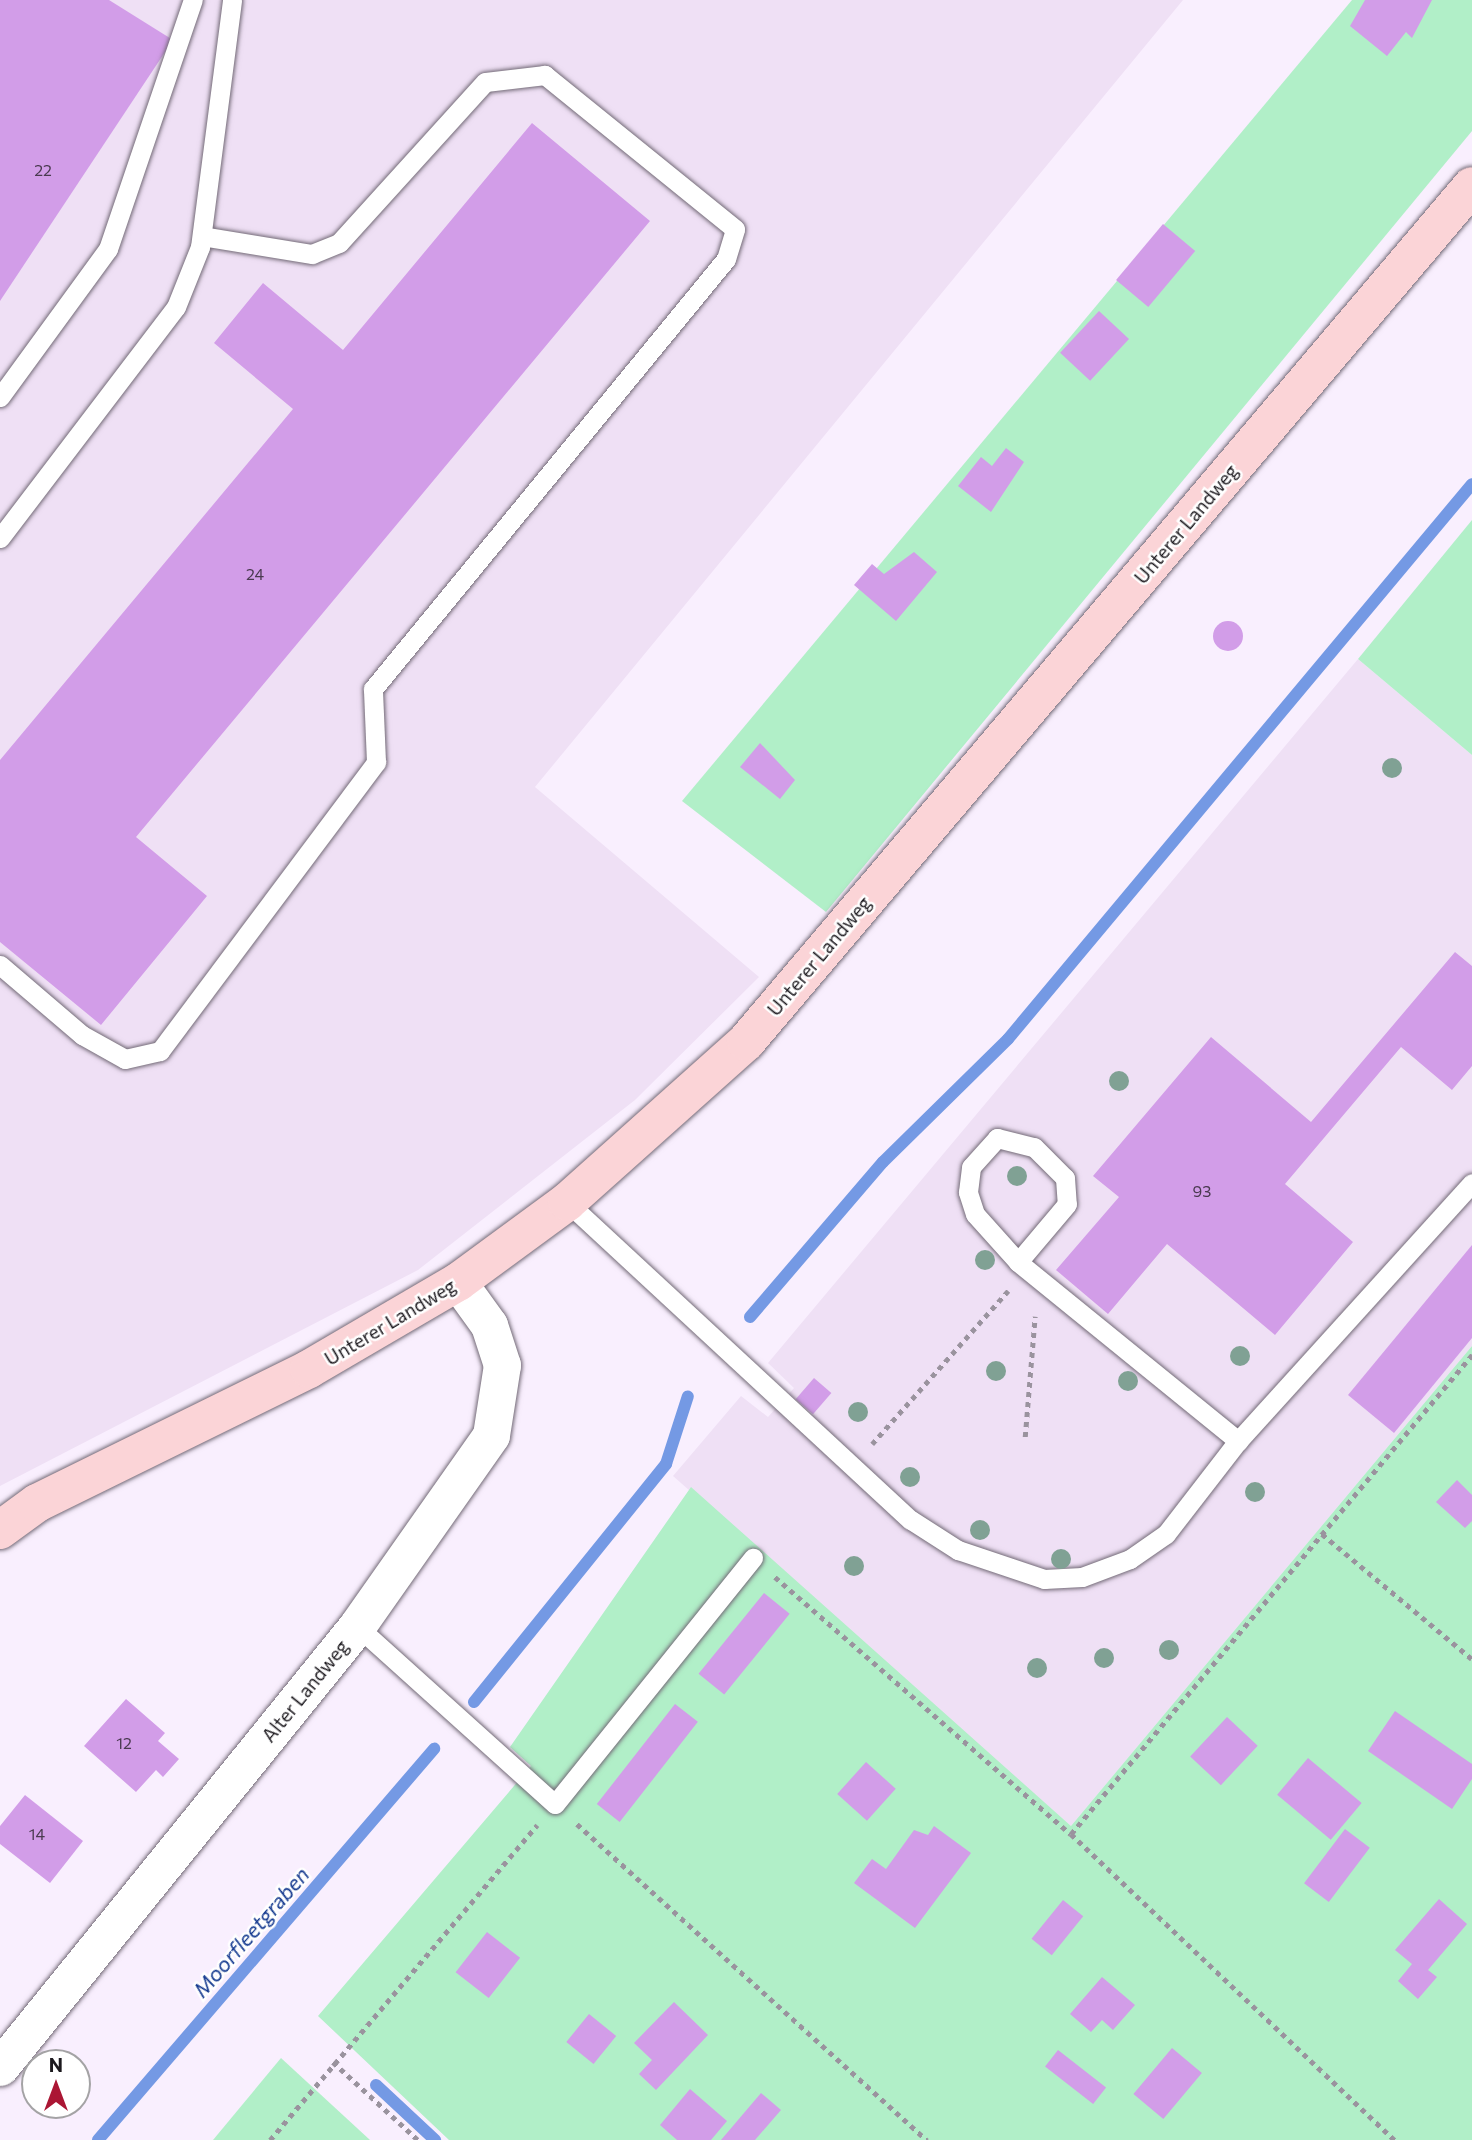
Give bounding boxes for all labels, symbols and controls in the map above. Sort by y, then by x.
house number: 22 [34,160,52,180]
street label: Unterer Landweg [1129,460,1243,588]
house number: 24 [246,564,264,584]
street label: Unterer Landweg [762,892,876,1020]
house number: 93 [1193,1181,1211,1201]
street label: Unterer Landweg [320,1274,460,1370]
street label: Alter Landweg [257,1635,353,1747]
house number: 12 [116,1733,132,1753]
house number: 14 [29,1824,45,1844]
water label: Moorfleetgraben [188,1862,314,2002]
north arrow [21,2049,91,2119]
text: N [49,2053,63,2076]

